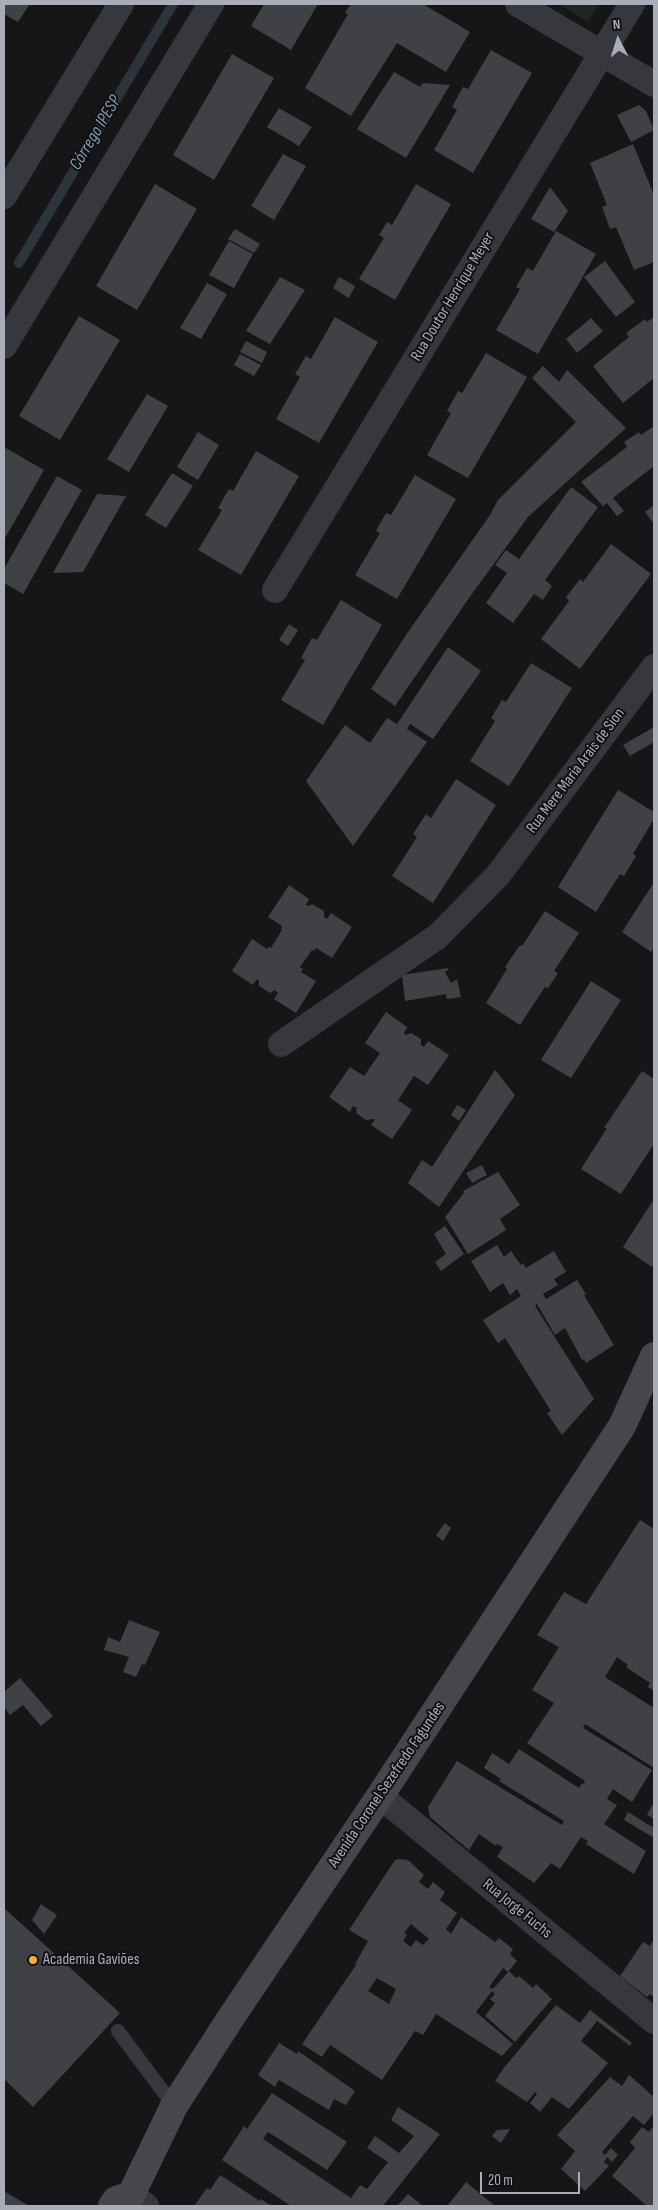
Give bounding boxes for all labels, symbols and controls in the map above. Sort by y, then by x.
north arrow [593,15,643,65]
text: N [612,16,621,33]
water label: Córrego IPESP [65,92,127,174]
street label: Rua Doutor Henrique Meyer [407,229,499,365]
street label: Rua Mere Maria Arais de Sion [523,705,629,837]
street label: Avenida Coronel Sezefredo Fagundes [324,1699,450,1871]
street label: Rua Jorge Fuchs [478,1875,556,1943]
place label: Academia Gaviões [43,1950,139,1970]
marker: Academia Gaviões [27,1954,39,1966]
scale bar [483,2162,583,2194]
text: 20 m [488,2171,513,2190]

